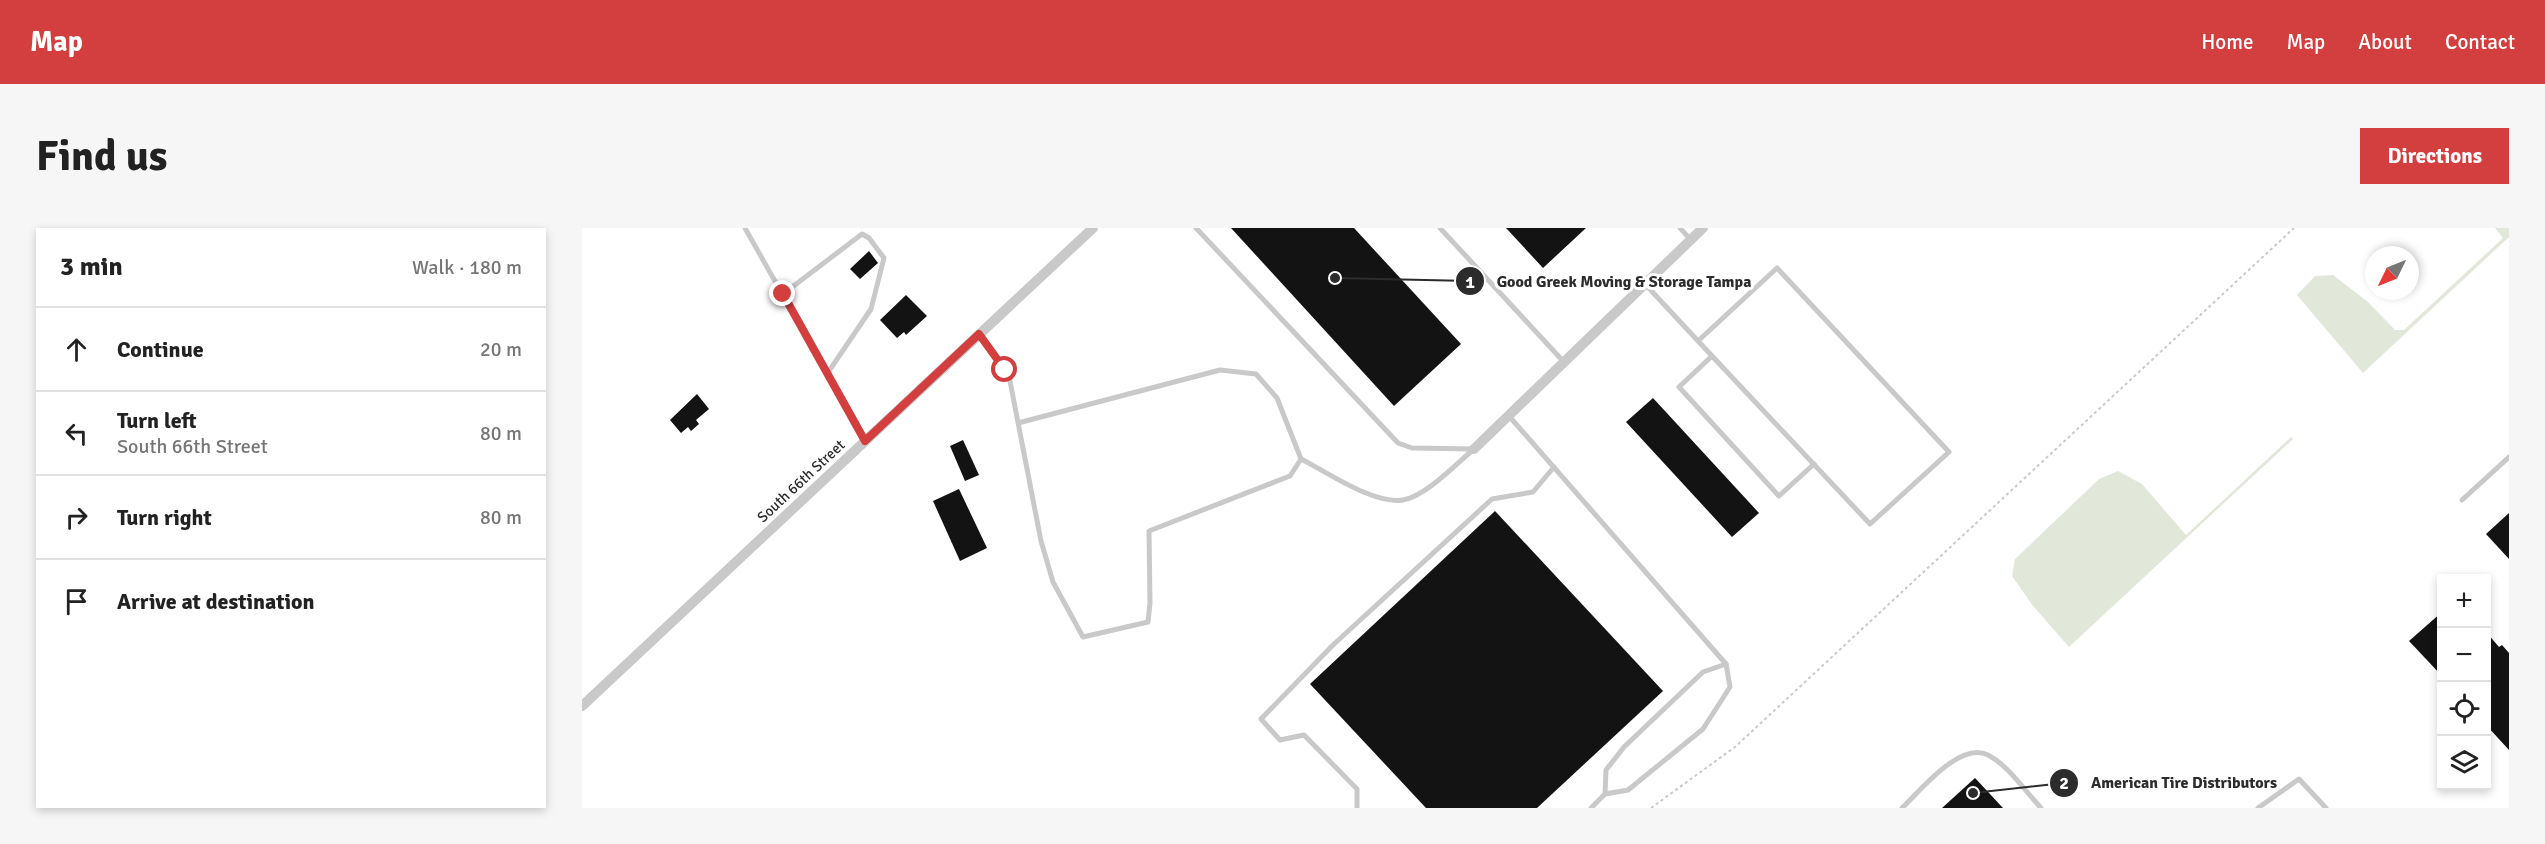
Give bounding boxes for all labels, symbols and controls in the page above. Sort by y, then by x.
text: Map [30,25,83,59]
text: Home [2201,29,2254,55]
text: Map [2287,29,2325,55]
text: About [2358,29,2412,55]
text: Contact [2445,29,2515,55]
button: Directions [2360,128,2509,184]
text: Find us [36,131,167,182]
north arrow [2365,246,2419,300]
text: 3 min [60,251,123,283]
text: Walk · 180 m [412,255,522,280]
callout: Good Greek Moving & Storage Tampa [1455,264,1763,298]
text: 1 [1465,271,1475,293]
text: Good Greek Moving & Storage Tampa [1497,272,1751,292]
route end [769,280,795,306]
icon: ahead [60,333,93,366]
text: Continue [117,336,204,363]
text: 20 m [480,337,522,362]
route start [991,356,1017,382]
text: Turn left [117,407,197,434]
icon: left [60,417,93,450]
text: 80 m [480,421,522,446]
text: South 66th Street [117,434,268,459]
street label: South 66th Street [754,436,848,526]
icon: right [60,501,93,534]
text: Turn right [117,504,212,531]
text: 80 m [480,505,522,530]
map controls [2437,574,2491,790]
button: + [2437,574,2491,628]
icon: arrive [60,585,93,618]
text: Arrive at destination [117,588,314,615]
button: − [2437,628,2491,682]
button: locate [2437,682,2491,736]
button: layers [2437,736,2491,790]
callout: American Tire Distributors [2049,766,2289,800]
text: 2 [2059,772,2069,794]
text: American Tire Distributors [2091,773,2277,793]

